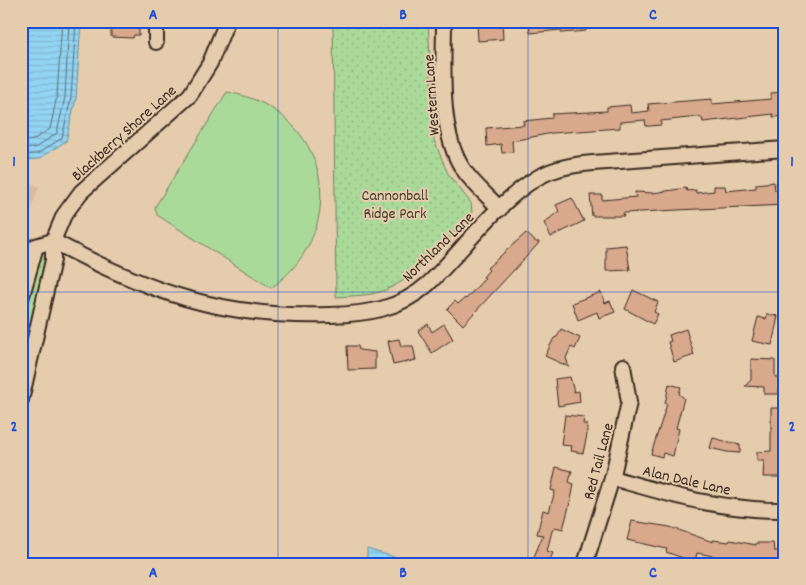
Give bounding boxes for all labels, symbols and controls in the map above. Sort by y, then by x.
text: A [149,4,158,27]
text: B [399,4,407,27]
text: C [649,4,657,27]
street label: Western Lane [418,53,447,136]
street label: Blackberry Shore Lane [67,80,182,187]
text: 1 [12,151,16,174]
text: 1 [790,151,794,174]
park label: Cannonball Ridge Park [362,185,429,226]
street label: Northland Lane [397,207,480,288]
text: 2 [11,416,18,439]
text: 2 [789,416,796,439]
street label: Red Tail Lane [578,421,621,503]
street label: Alan Dale Lane [640,460,733,503]
text: A [149,562,158,585]
text: B [399,562,407,585]
text: C [649,562,657,585]

